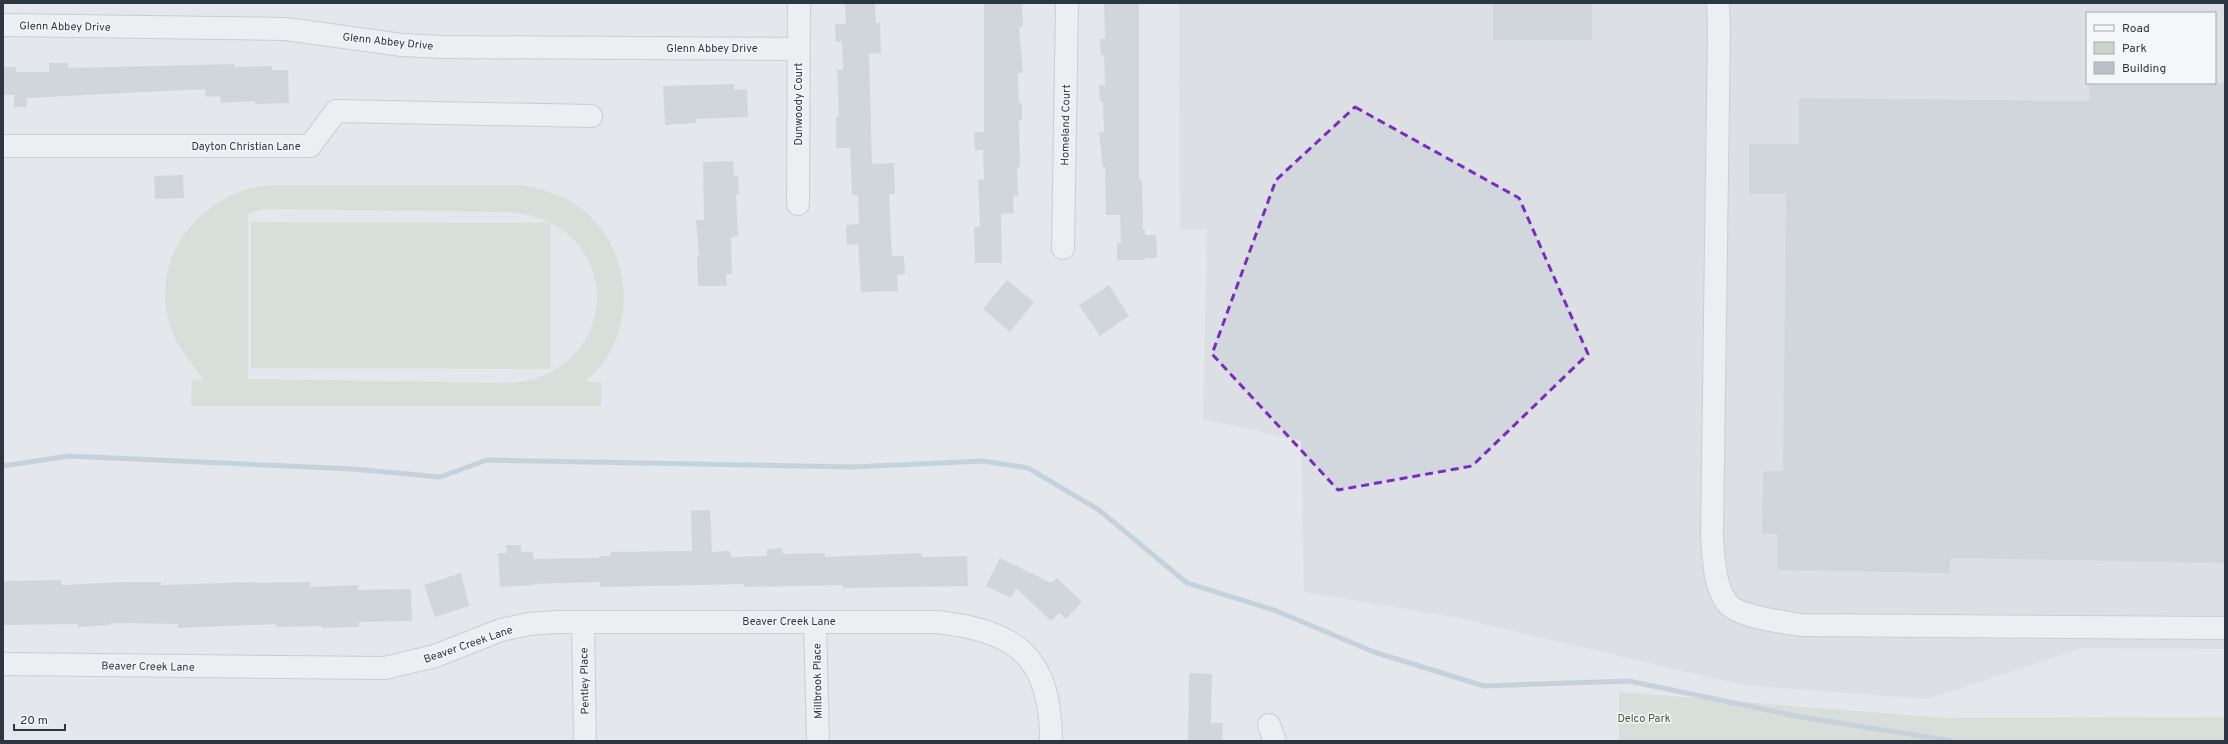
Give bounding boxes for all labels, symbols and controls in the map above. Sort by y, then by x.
legend [2086,12,2216,84]
street label: Glenn Abbey Drive [19,19,111,35]
text: Road [2122,21,2150,37]
street label: Glenn Abbey Drive [342,30,434,54]
text: Park [2122,41,2147,57]
street label: Glenn Abbey Drive [666,42,758,56]
text: Building [2122,61,2166,77]
street label: Dunwoody Court [792,62,806,146]
street label: Homeland Court [1058,84,1074,166]
street label: Dayton Christian Lane [191,140,301,154]
street label: Beaver Creek Lane [742,615,836,629]
street label: Beaver Creek Lane [422,623,515,667]
street label: Millbrook Place [810,643,826,719]
street label: Pentley Place [577,647,593,715]
street label: Beaver Creek Lane [101,659,195,675]
scale bar [14,706,65,732]
park label: Delco Park [1617,712,1671,726]
text: 20 m [20,713,48,729]

